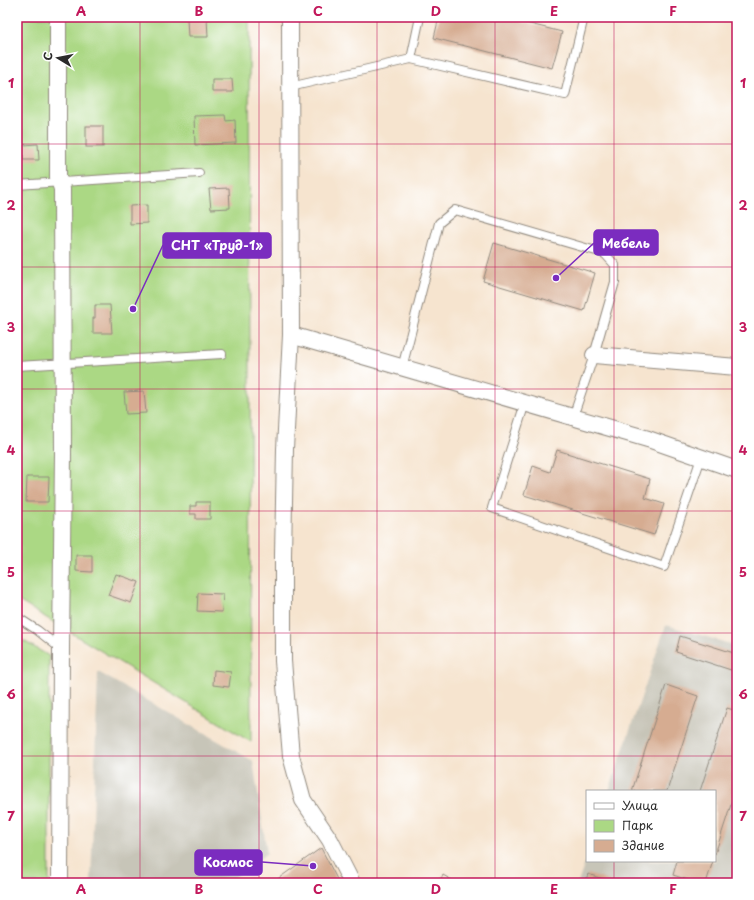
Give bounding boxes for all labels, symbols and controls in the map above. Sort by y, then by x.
text: A [76,1,86,20]
text: B [195,1,204,20]
text: C [313,1,323,20]
text: D [431,1,441,20]
text: E [550,1,558,20]
text: F [669,1,677,20]
north arrow [38,38,78,78]
text: С [39,51,57,62]
text: 1 [8,73,14,92]
text: 1 [740,73,746,92]
text: 2 [6,195,16,214]
text: 2 [738,195,748,214]
callout: Мебель [594,230,658,255]
callout: СНТ «Труд-1» [163,233,271,258]
text: Мебель [602,233,650,252]
text: СНТ «Труд-1» [171,235,263,254]
text: 3 [7,317,16,336]
text: 3 [739,317,748,336]
text: 4 [7,440,16,459]
text: 4 [739,440,748,459]
text: 5 [7,562,15,581]
text: 5 [739,562,747,581]
text: 6 [6,684,16,703]
text: 6 [738,684,748,703]
legend [586,790,716,862]
text: Улица [622,796,658,814]
text: 7 [7,806,15,825]
text: 7 [739,806,747,825]
text: Парк [622,816,654,834]
text: Здание [622,836,664,854]
callout: Космос [195,850,262,875]
text: Космос [203,852,253,871]
text: A [76,879,86,898]
text: B [195,879,204,898]
text: C [313,879,323,898]
text: D [431,879,441,898]
text: E [550,879,558,898]
text: F [669,879,677,898]

